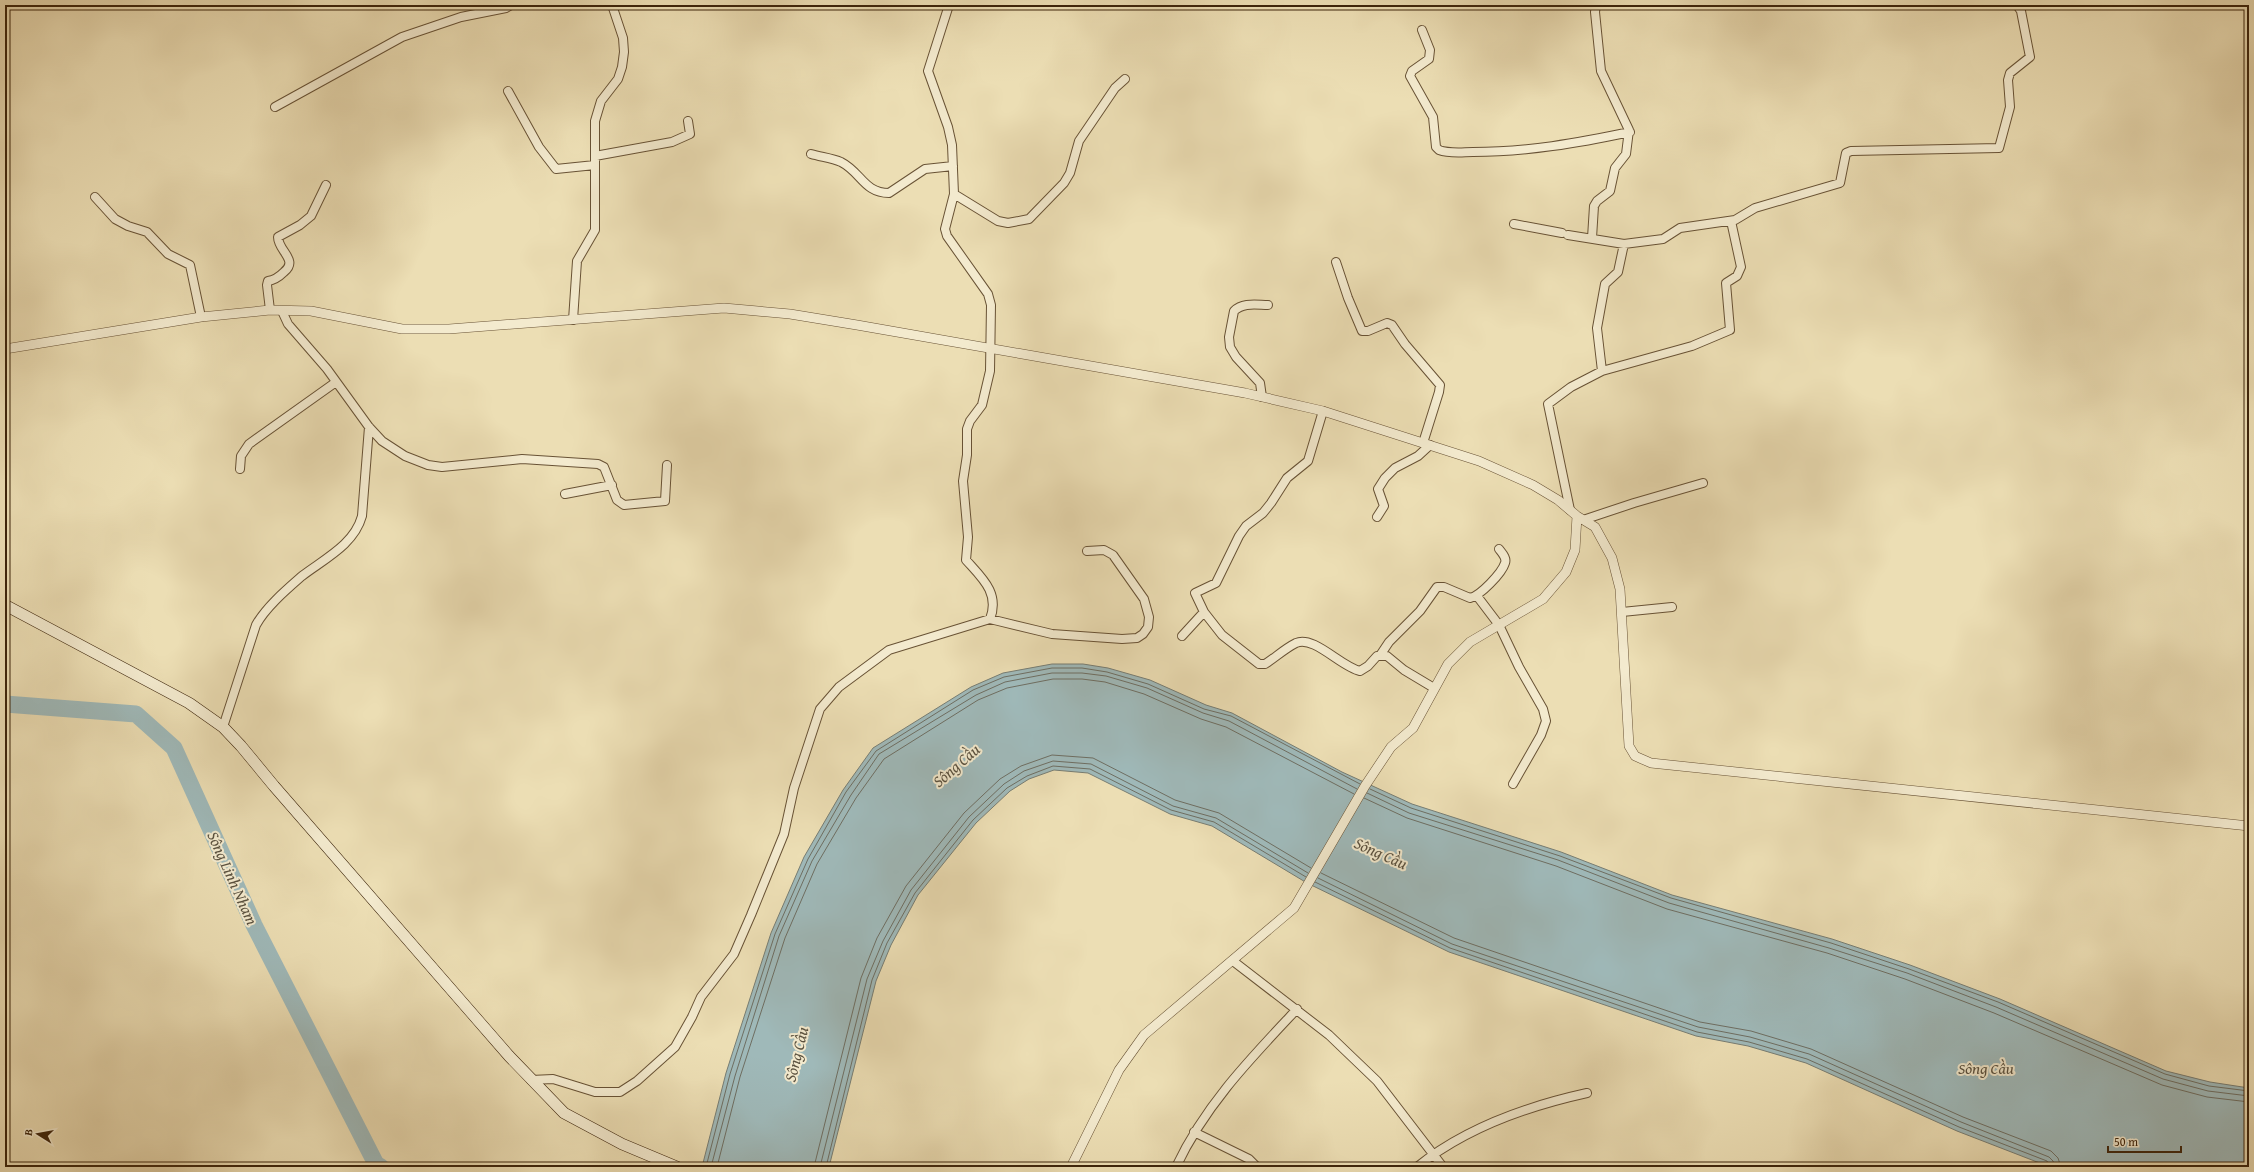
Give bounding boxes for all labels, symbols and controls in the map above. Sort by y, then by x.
water label: Sông Cầu [927,738,985,792]
water label: Sông Linh Nham [202,827,264,929]
water label: Sông Cầu [1351,831,1411,875]
water label: Sông Cầu [778,1024,814,1084]
water label: Sông Cầu [1958,1056,2014,1080]
north arrow [18,1114,58,1154]
text: B [20,1127,37,1137]
scale bar [2108,1128,2181,1154]
text: 50 m [2114,1133,2138,1150]

